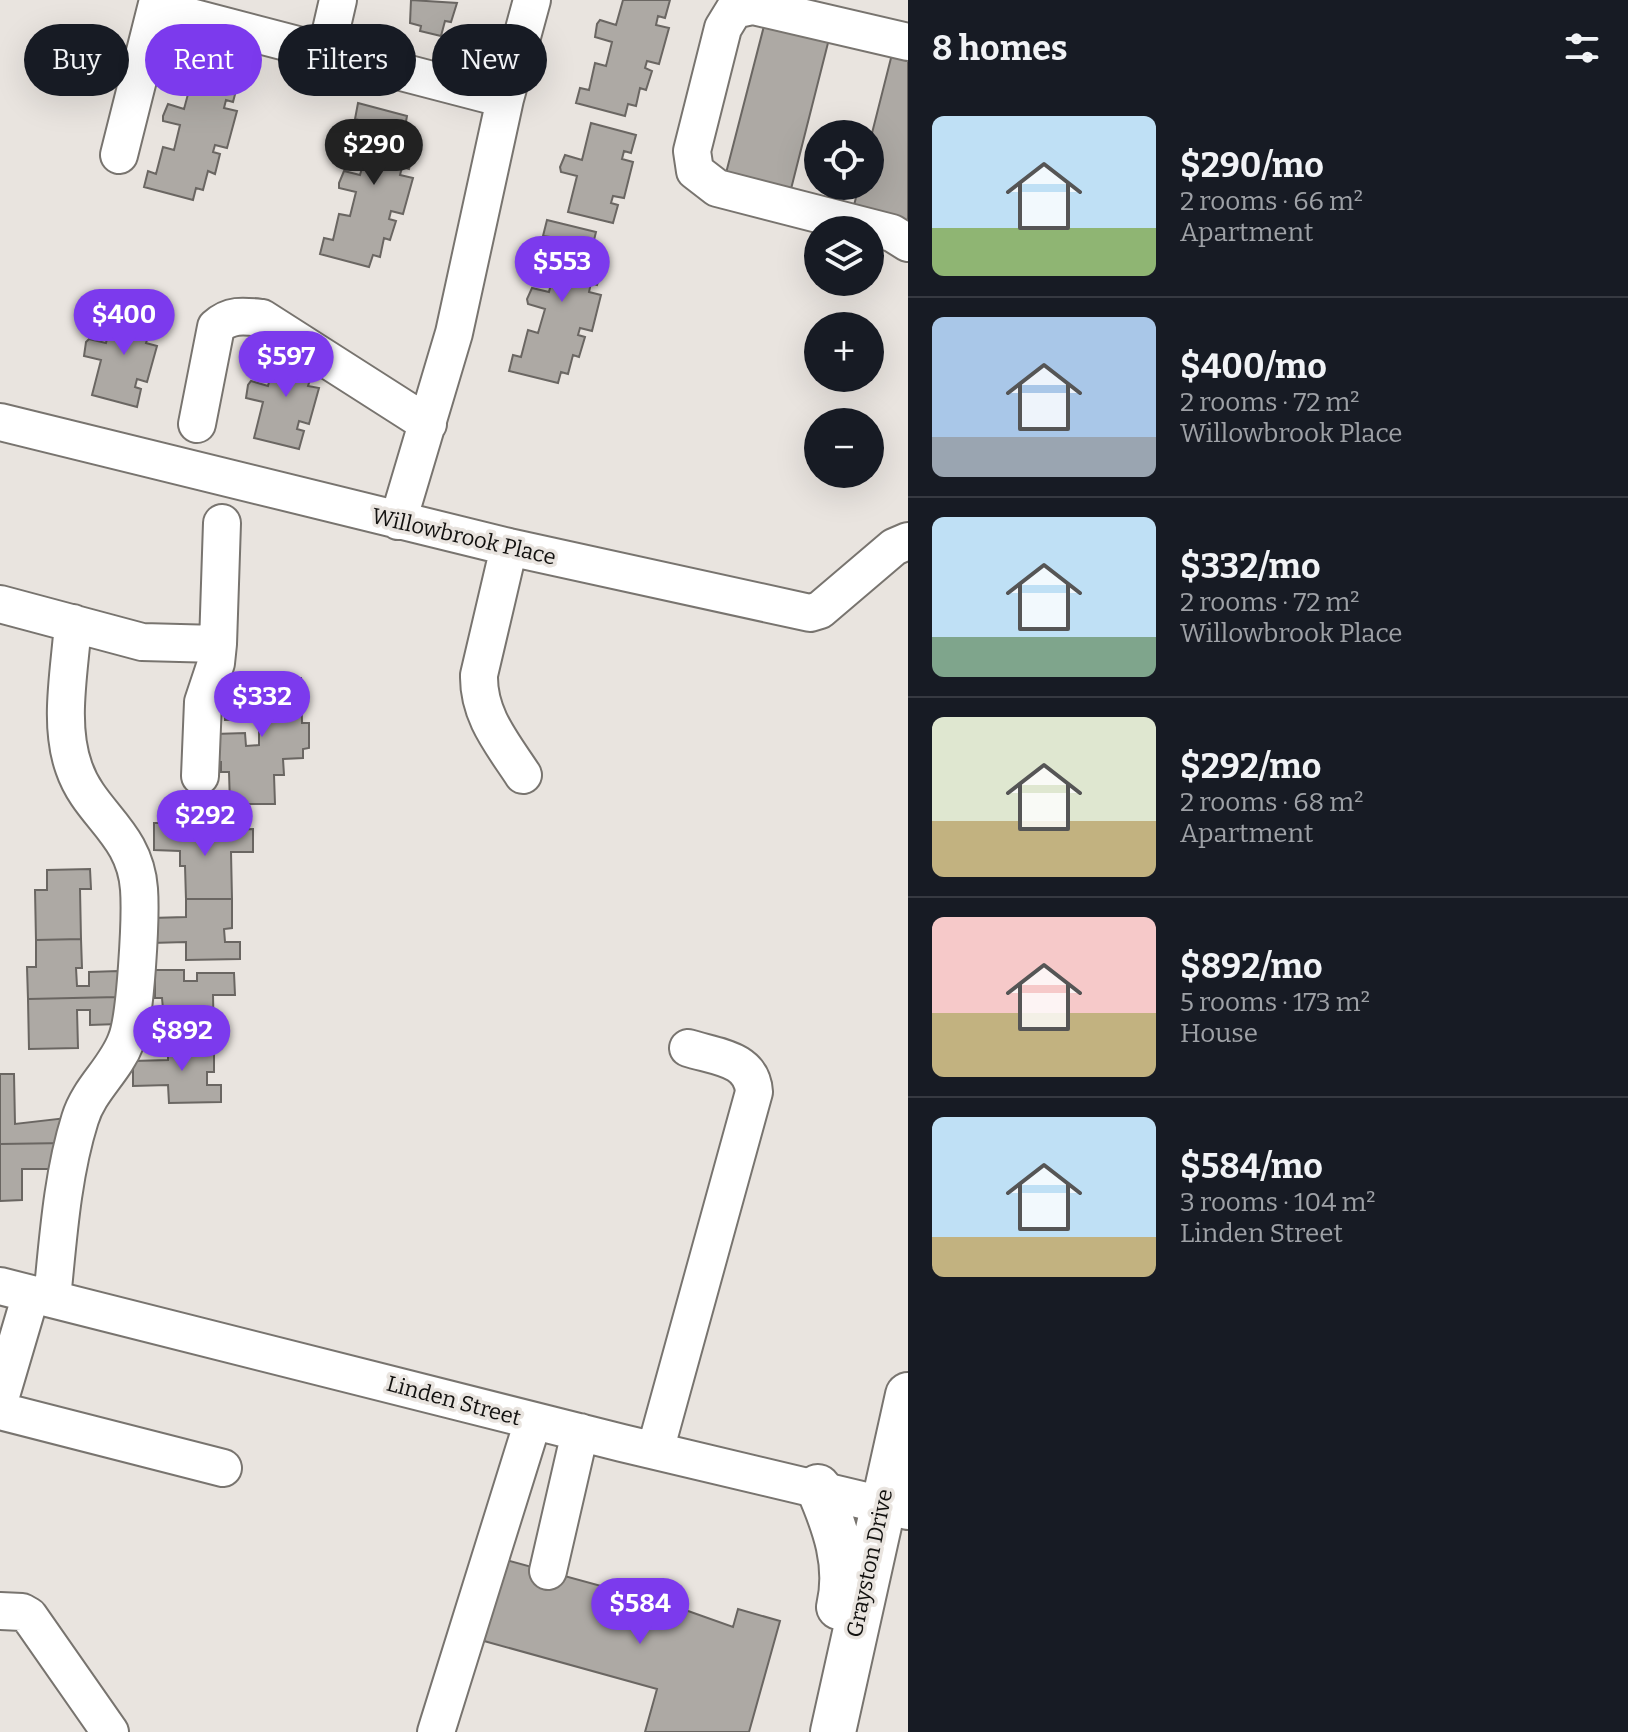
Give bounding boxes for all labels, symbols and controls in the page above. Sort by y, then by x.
chip: Buy [24,24,129,96]
chip: Rent [145,24,262,96]
chip: Filters [278,24,416,96]
chip: New [432,24,547,96]
icon: filters [1560,26,1604,70]
text: 8 homes [932,28,1068,69]
pin: $290 [327,119,421,187]
map controls [804,120,884,488]
button: locate [804,120,884,200]
text: $290 [343,129,405,160]
text: $290/mo [1180,145,1324,186]
icon: home [996,148,1092,244]
text: 2 rooms · 66 m² [1180,186,1363,217]
button: layers [804,216,884,296]
text: Apartment [1180,217,1313,248]
pin: $553 [515,236,609,304]
text: $553 [533,246,591,277]
pin: $400 [77,289,171,357]
text: $400 [92,299,156,330]
button: + [804,312,884,392]
pin: $597 [239,331,333,399]
text: $597 [257,341,315,372]
text: $400/mo [1180,346,1327,387]
icon: home [996,349,1092,445]
text: 2 rooms · 72 m² [1180,387,1360,418]
button: − [804,408,884,488]
text: Willowbrook Place [1180,418,1403,449]
street label: Willowbrook Place [369,502,559,571]
text: $332/mo [1180,546,1321,587]
icon: home [996,549,1092,645]
text: 2 rooms · 72 m² [1180,587,1360,618]
text: Willowbrook Place [1180,618,1403,649]
pin: $332 [215,671,309,739]
text: $332 [232,681,292,712]
text: $292/mo [1180,746,1321,787]
icon: home [996,749,1092,845]
text: 2 rooms · 68 m² [1180,787,1363,818]
pin: $292 [158,790,252,858]
text: $292 [175,800,235,831]
text: Apartment [1180,818,1313,849]
text: $892/mo [1180,946,1323,987]
icon: home [996,949,1092,1045]
text: 5 rooms · 173 m² [1180,987,1370,1018]
pin: $892 [135,1005,229,1073]
text: $892 [151,1015,213,1046]
text: House [1180,1018,1258,1049]
text: $584/mo [1180,1146,1323,1187]
icon: home [996,1149,1092,1245]
text: 3 rooms · 104 m² [1180,1187,1376,1218]
text: Linden Street [1180,1218,1343,1249]
street label: Linden Street [384,1370,524,1431]
street label: Grayston Drive [841,1486,898,1640]
pin: $584 [593,1578,687,1646]
text: $584 [609,1588,671,1619]

